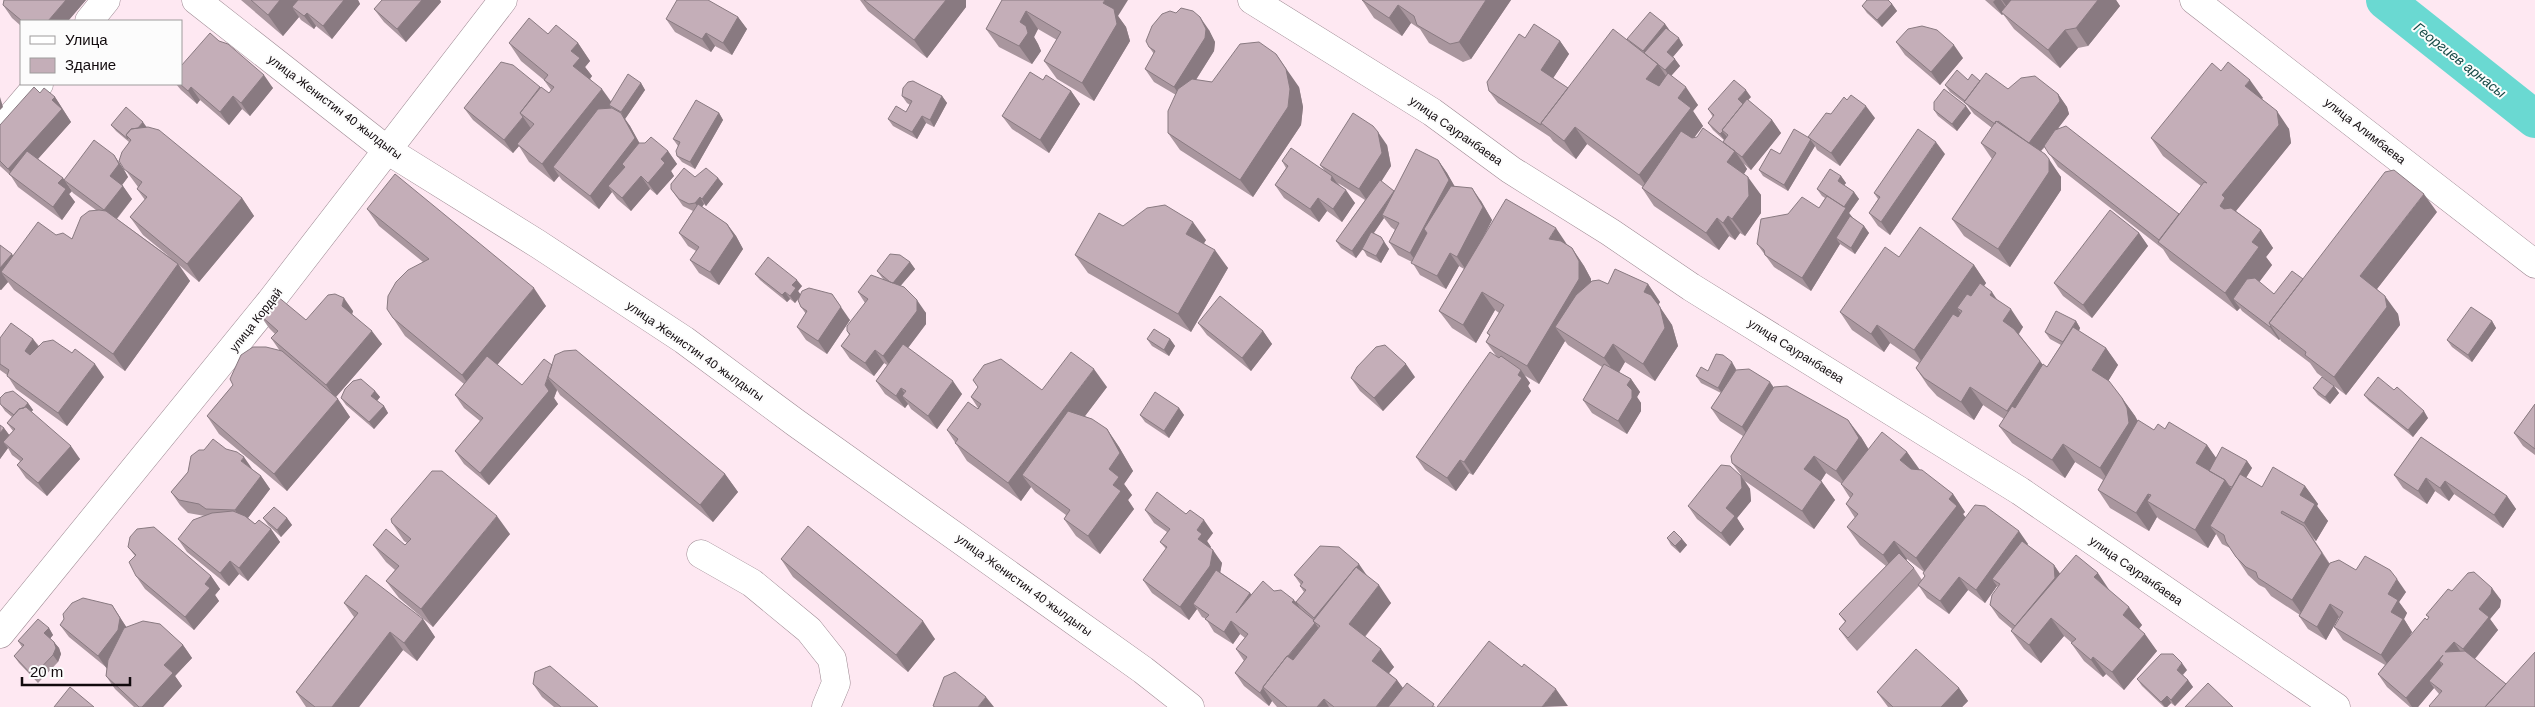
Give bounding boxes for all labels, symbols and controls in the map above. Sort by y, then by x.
water label: Георгиев арнасы [2411,19,2510,101]
legend [20,20,182,85]
text: Улица [65,31,108,48]
street label: улица Женистин 40 жылдыгы [265,52,405,162]
text: Здание [65,56,116,73]
street label: улица Сауранбаева [1407,94,1505,169]
street label: улица Алимбаева [2322,95,2409,167]
street label: улица Кордай [227,285,285,355]
street label: улица Женистин 40 жылдыгы [624,298,766,404]
street label: улица Сауранбаева [1745,316,1847,386]
street label: улица Женистин 40 жылдыгы [953,531,1095,639]
street label: улица Сауранбаева [2087,534,2185,609]
scale bar [22,654,130,686]
text: 20 m [30,663,63,680]

